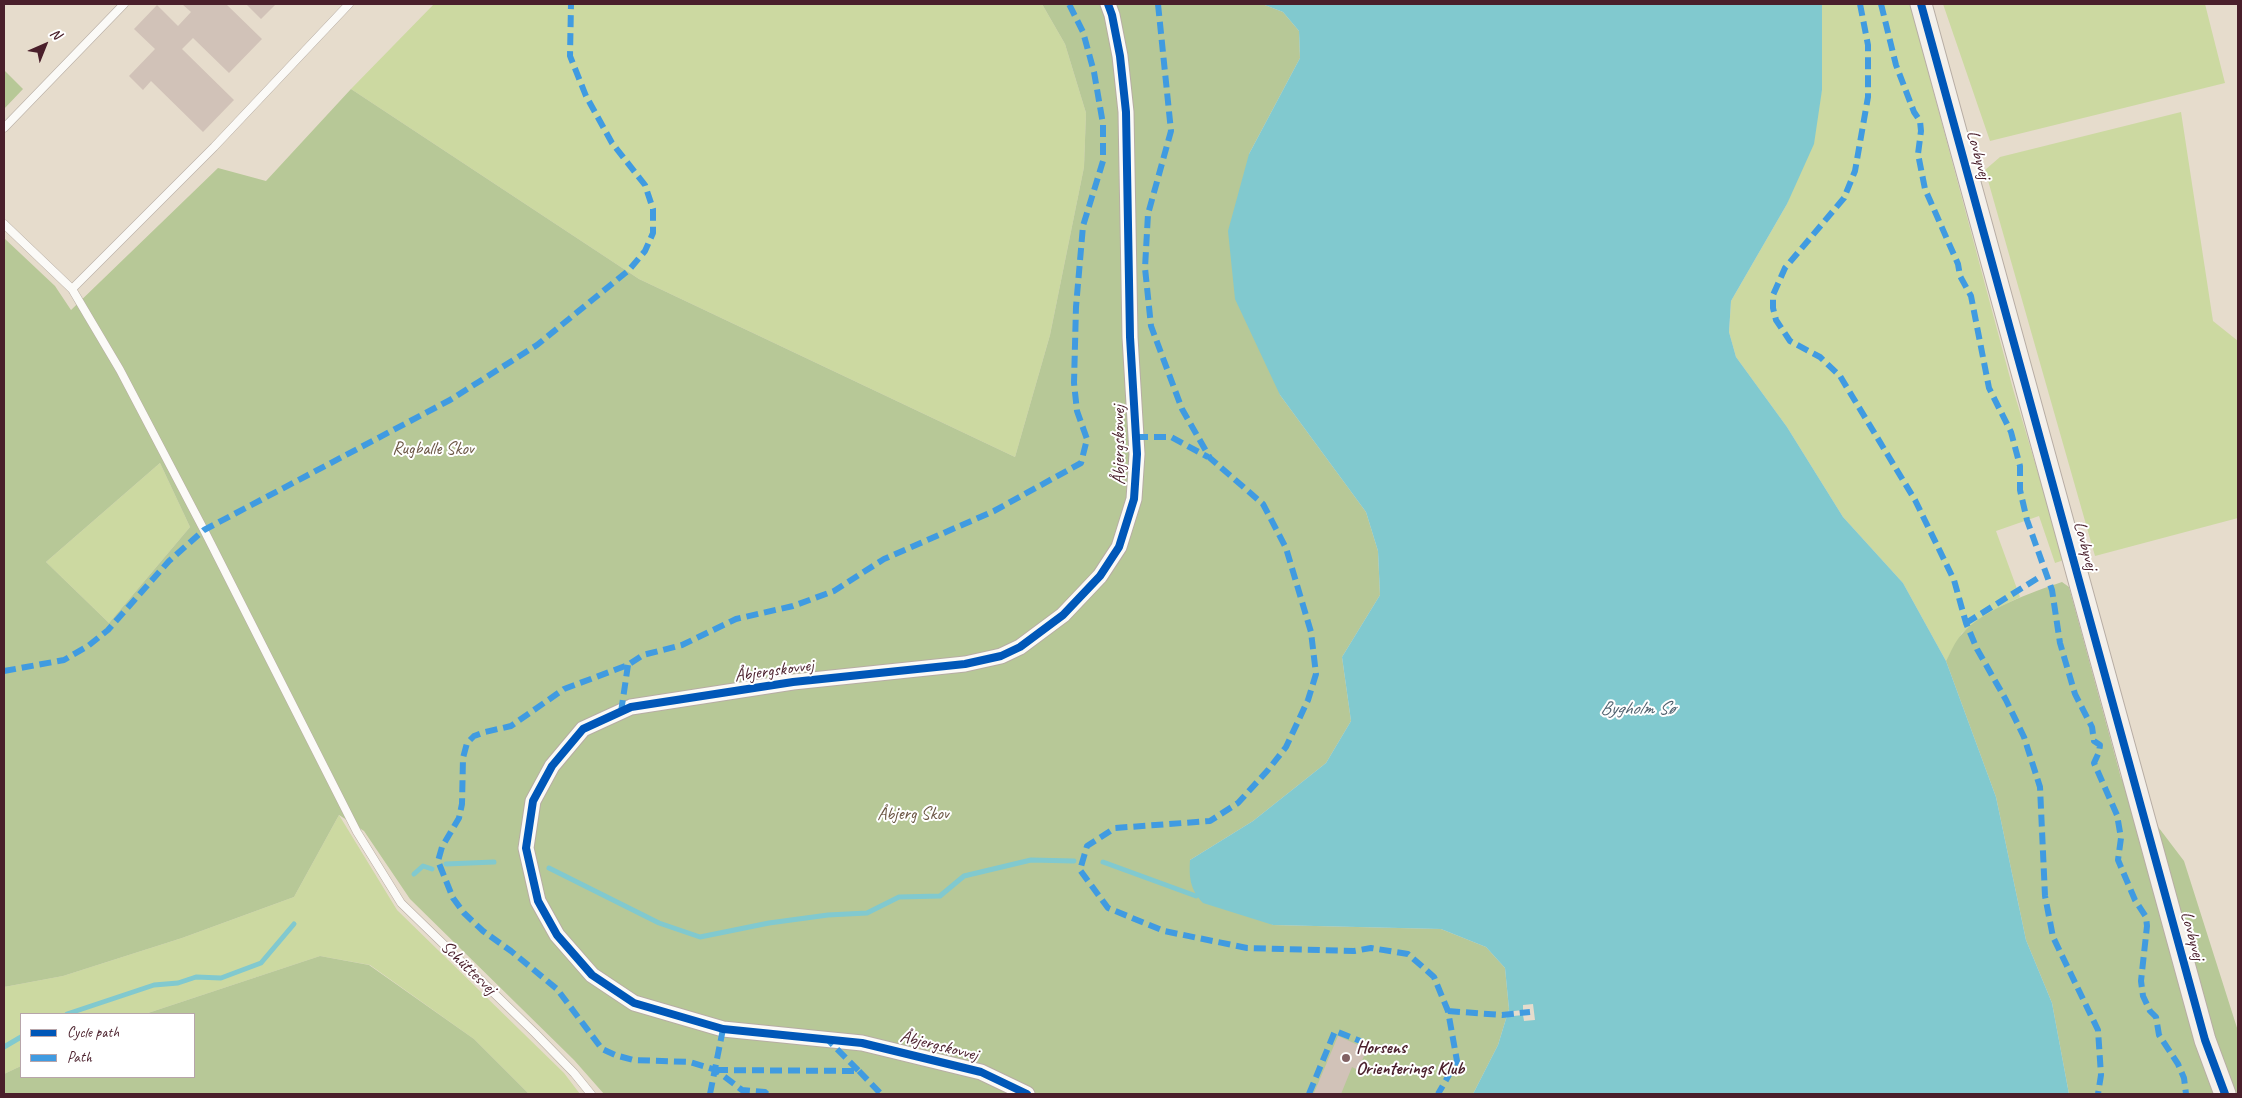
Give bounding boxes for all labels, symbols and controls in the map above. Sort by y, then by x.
north arrow [20,20,70,70]
text: N [47,25,65,43]
street label: Lovbyvej [1961,128,1995,182]
street label: Åbjergskovvej [1108,405,1130,485]
park label: Rugballe Skov [392,438,474,460]
street label: Lovbyvej [2068,519,2102,573]
street label: Åbjergskovvej [733,655,815,687]
water label: Bygholm Sø [1600,698,1674,720]
park label: Åbjerg Skov [877,803,949,825]
street label: Lovbyvej [2175,909,2209,963]
street label: Schüttesvej [436,936,500,1000]
legend [20,1013,195,1078]
text: Cycle path [67,1023,119,1042]
street label: Åbjergskovvej [898,1026,980,1066]
place label: Horsens Orienterings Klub [1356,1037,1464,1080]
text: Path [67,1048,92,1067]
marker: Horsens Orienterings Klub [1340,1052,1352,1064]

